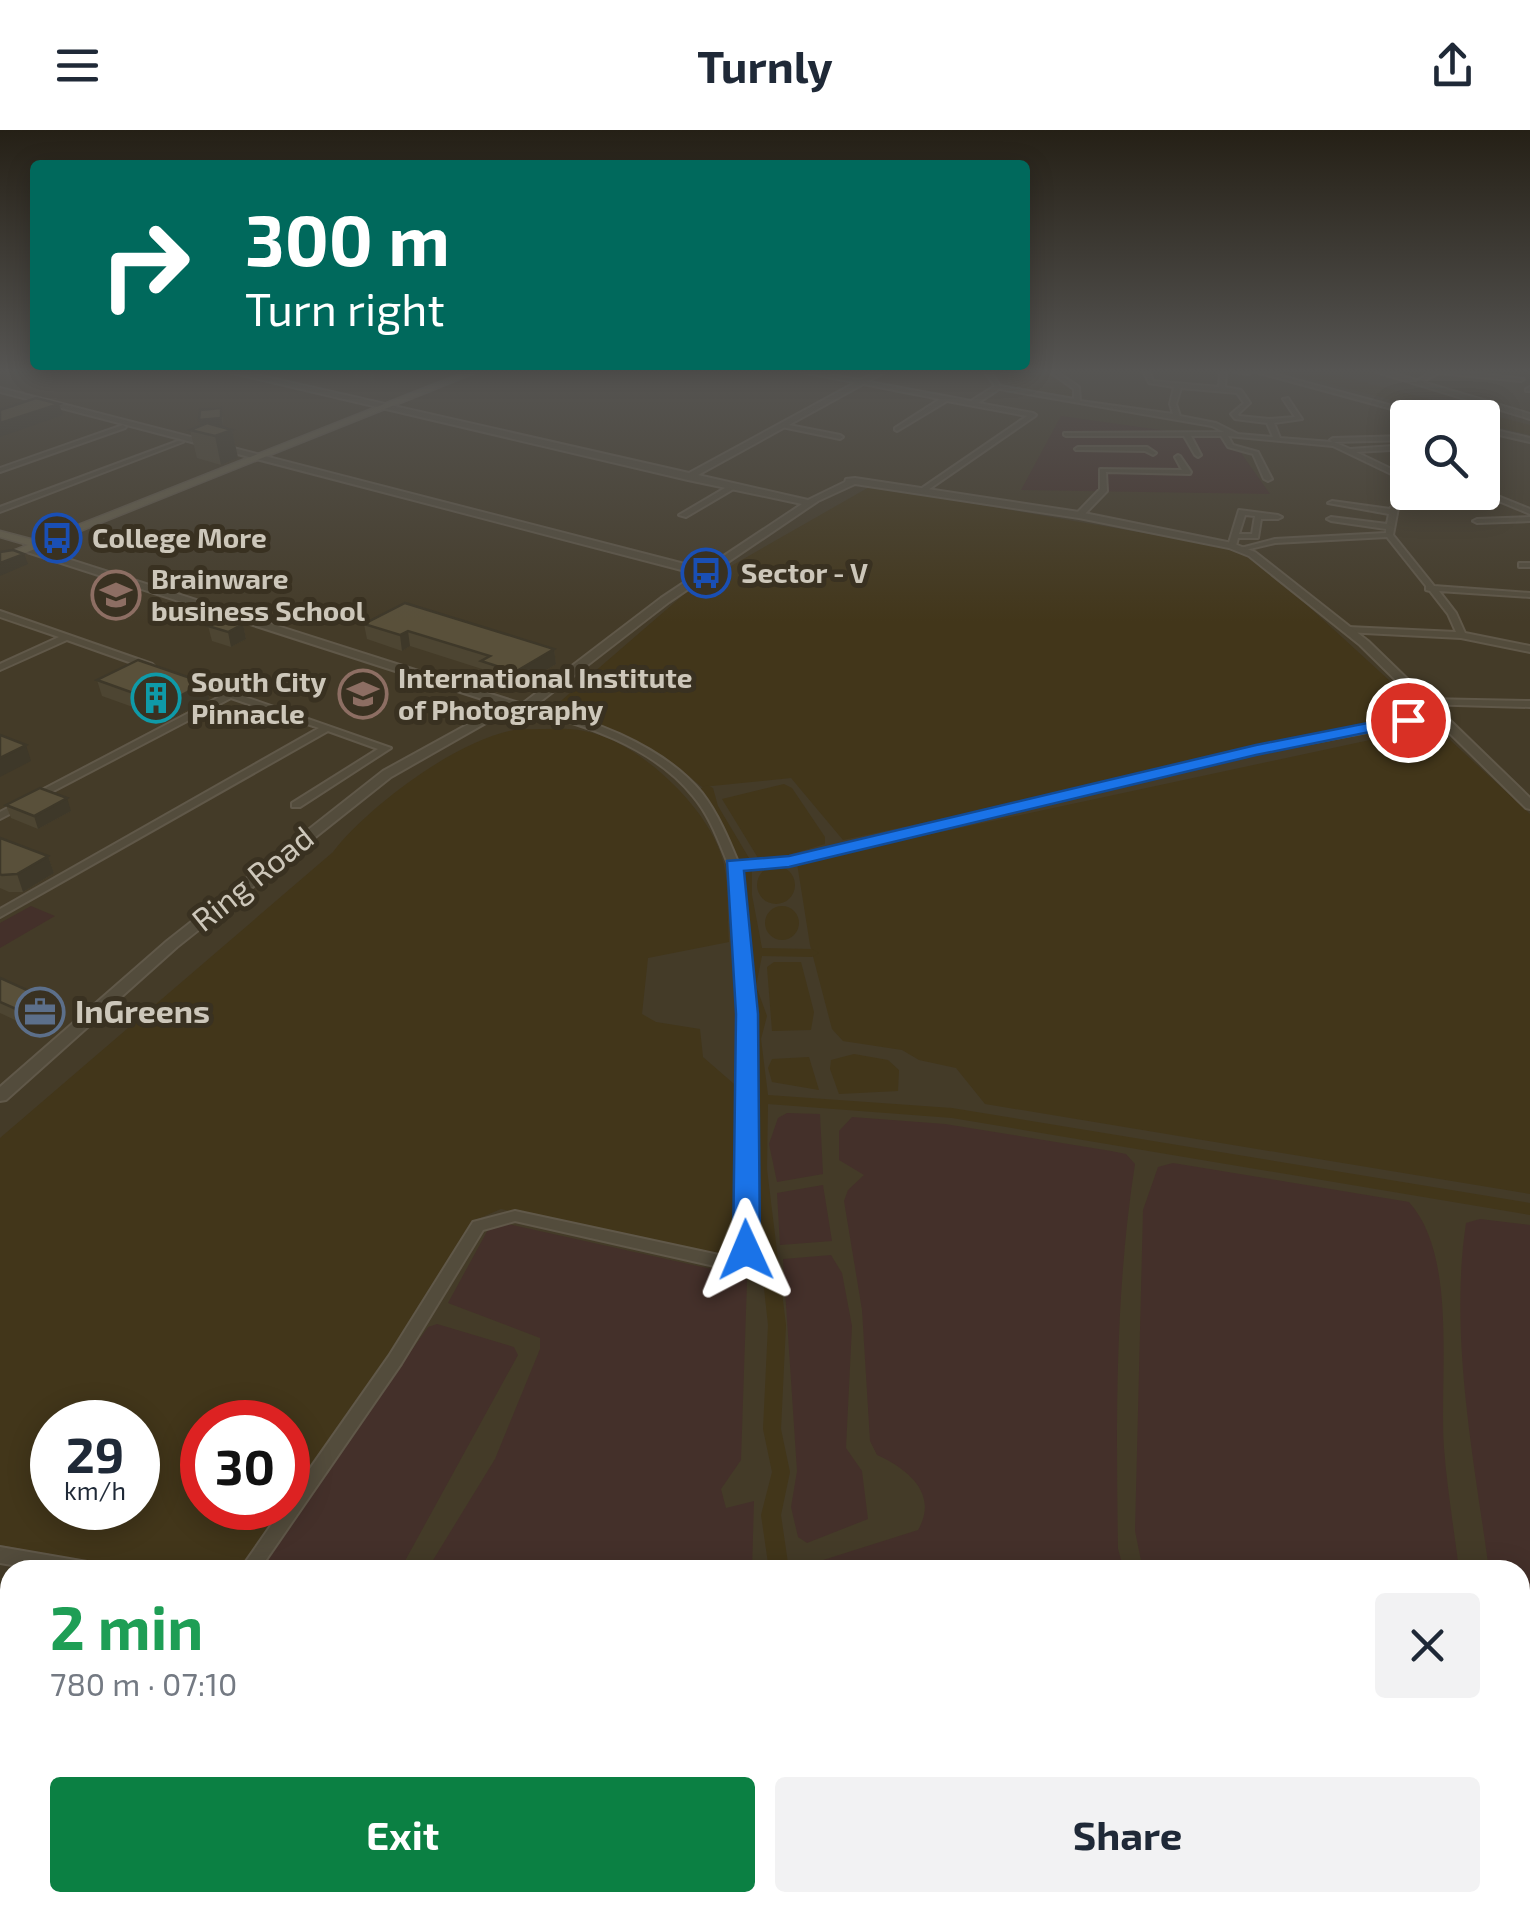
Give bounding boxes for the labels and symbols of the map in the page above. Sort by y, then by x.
bus stop icon: College More [31,512,83,564]
place label: College More [92,520,267,554]
bus stop icon: Sector - V [680,547,732,599]
place label: Sector - V [741,555,868,589]
place label: Brainware business School [151,561,366,627]
school or university icon: Brainware business School [90,569,142,621]
place label: International Institute of Photography [398,660,693,726]
place label: South City Pinnacle [191,664,327,730]
school or university icon: International Institute of Photography [337,668,389,720]
building icon: South City Pinnacle [130,672,182,724]
pin [1366,678,1451,763]
street label: Ring Road [183,817,320,938]
office icon: InGreens [14,986,66,1038]
place label: InGreens [75,991,210,1029]
position arrow [694,1198,798,1302]
speed limit sign: 30 [180,1400,310,1530]

